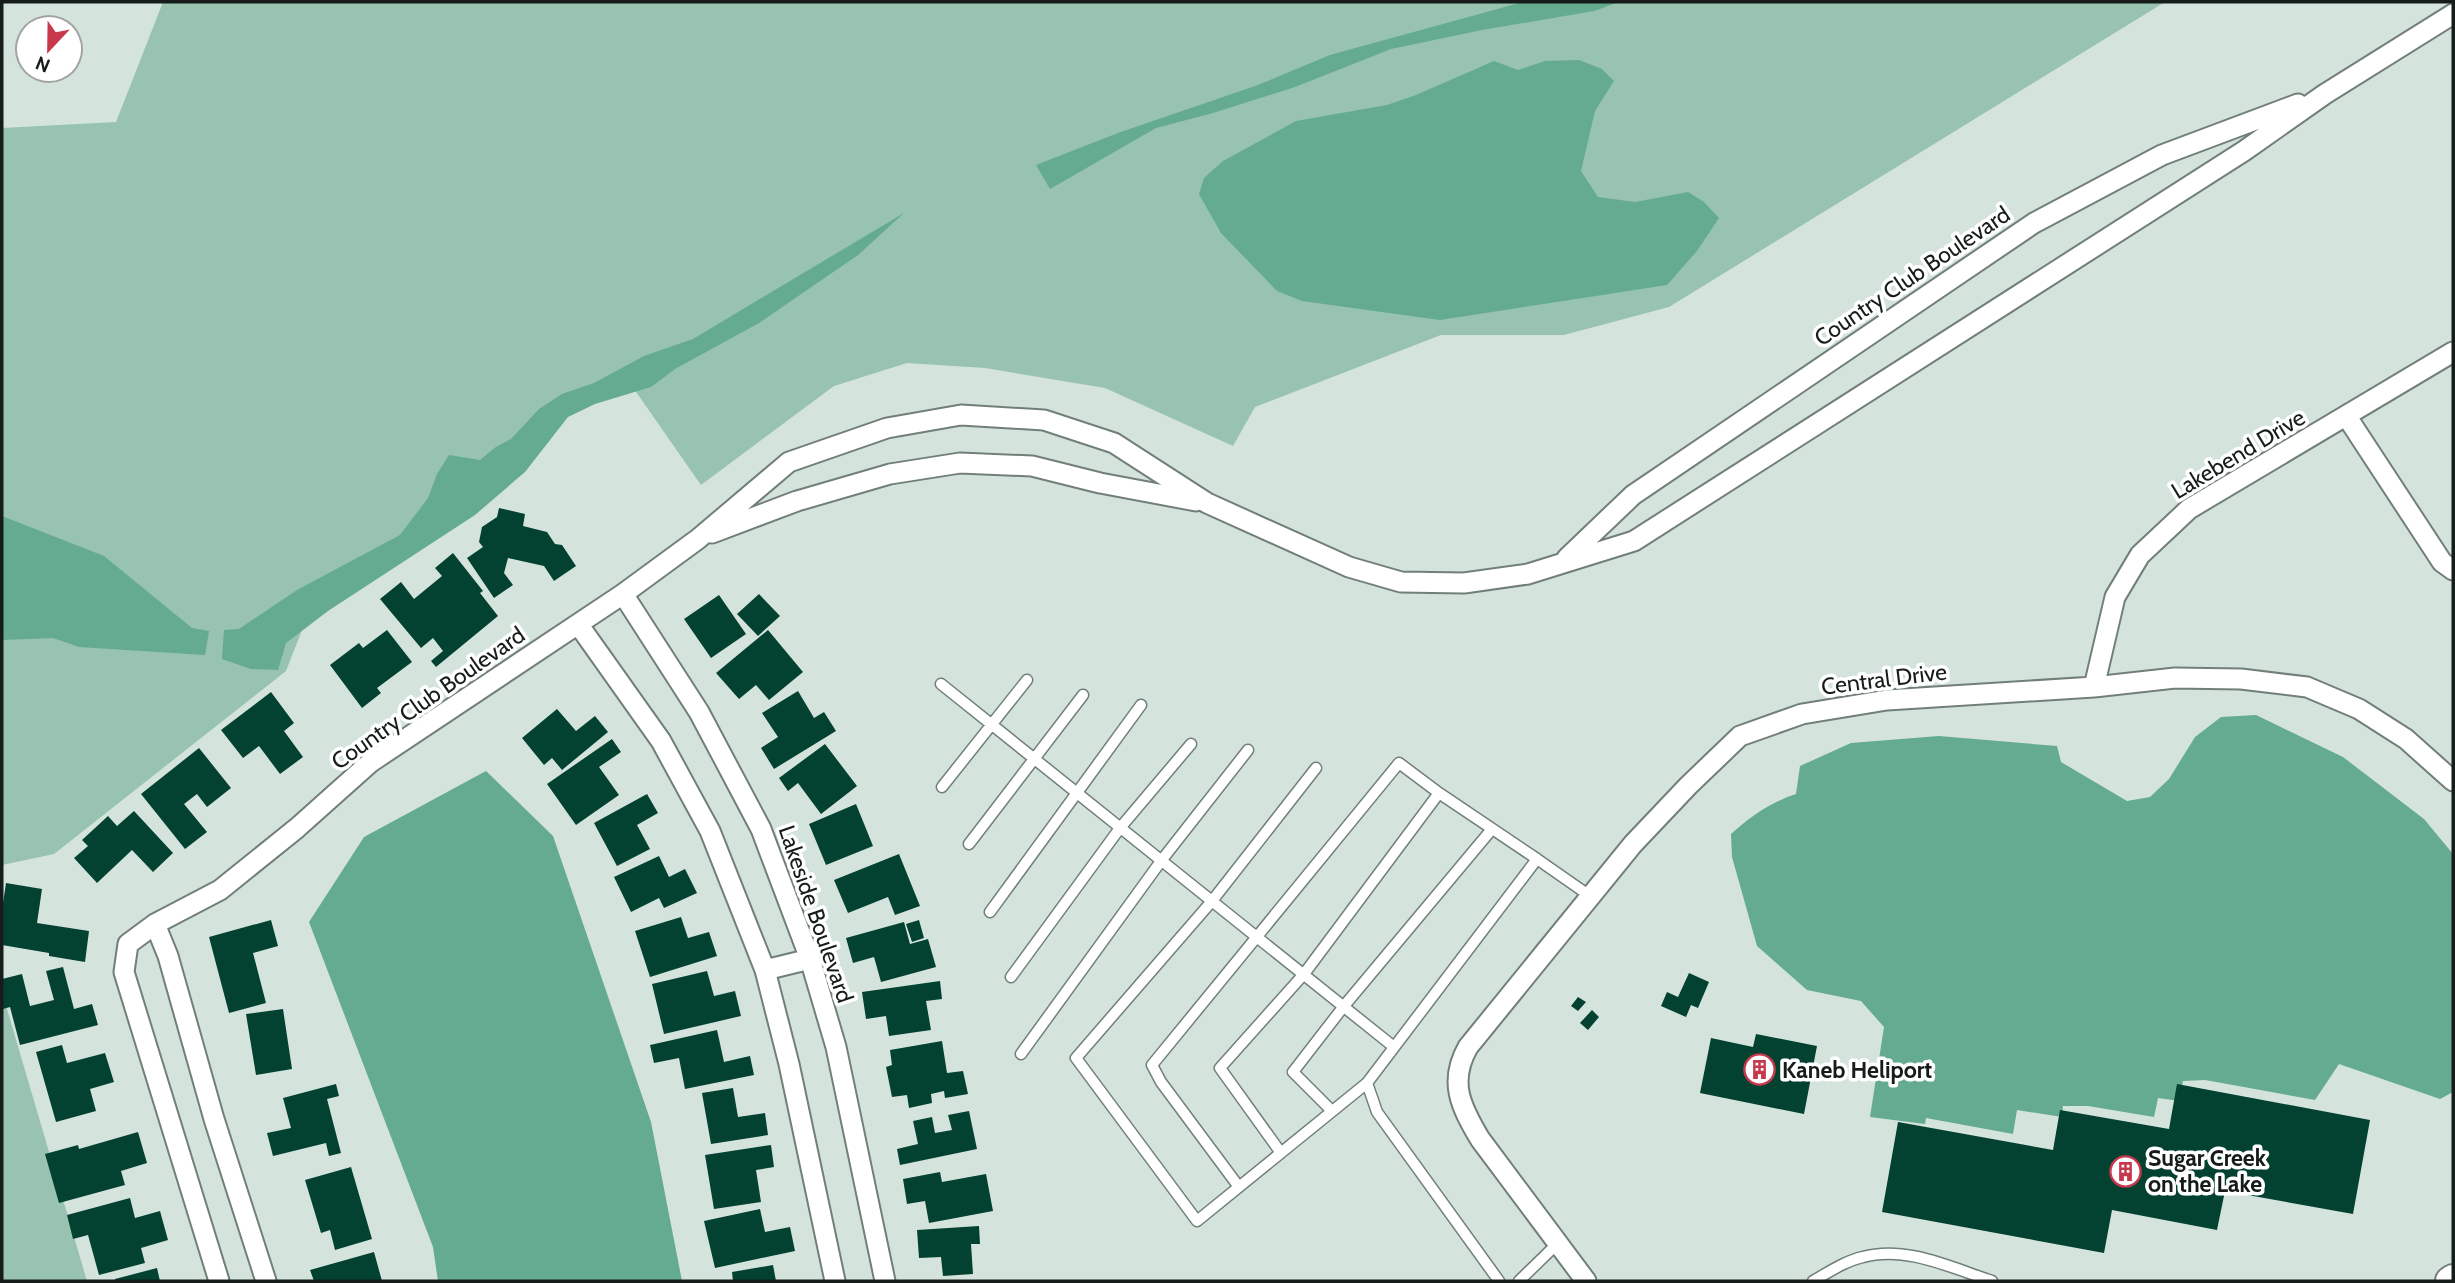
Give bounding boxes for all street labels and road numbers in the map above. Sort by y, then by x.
street label: Country Club Boulevard [1809,200,2015,352]
street label: Lakebend Drive [2166,403,2310,505]
street label: Country Club Boulevard [326,621,530,775]
street label: Central Drive [1820,657,1949,701]
street label: Lakeside Boulevard [773,822,859,1006]

